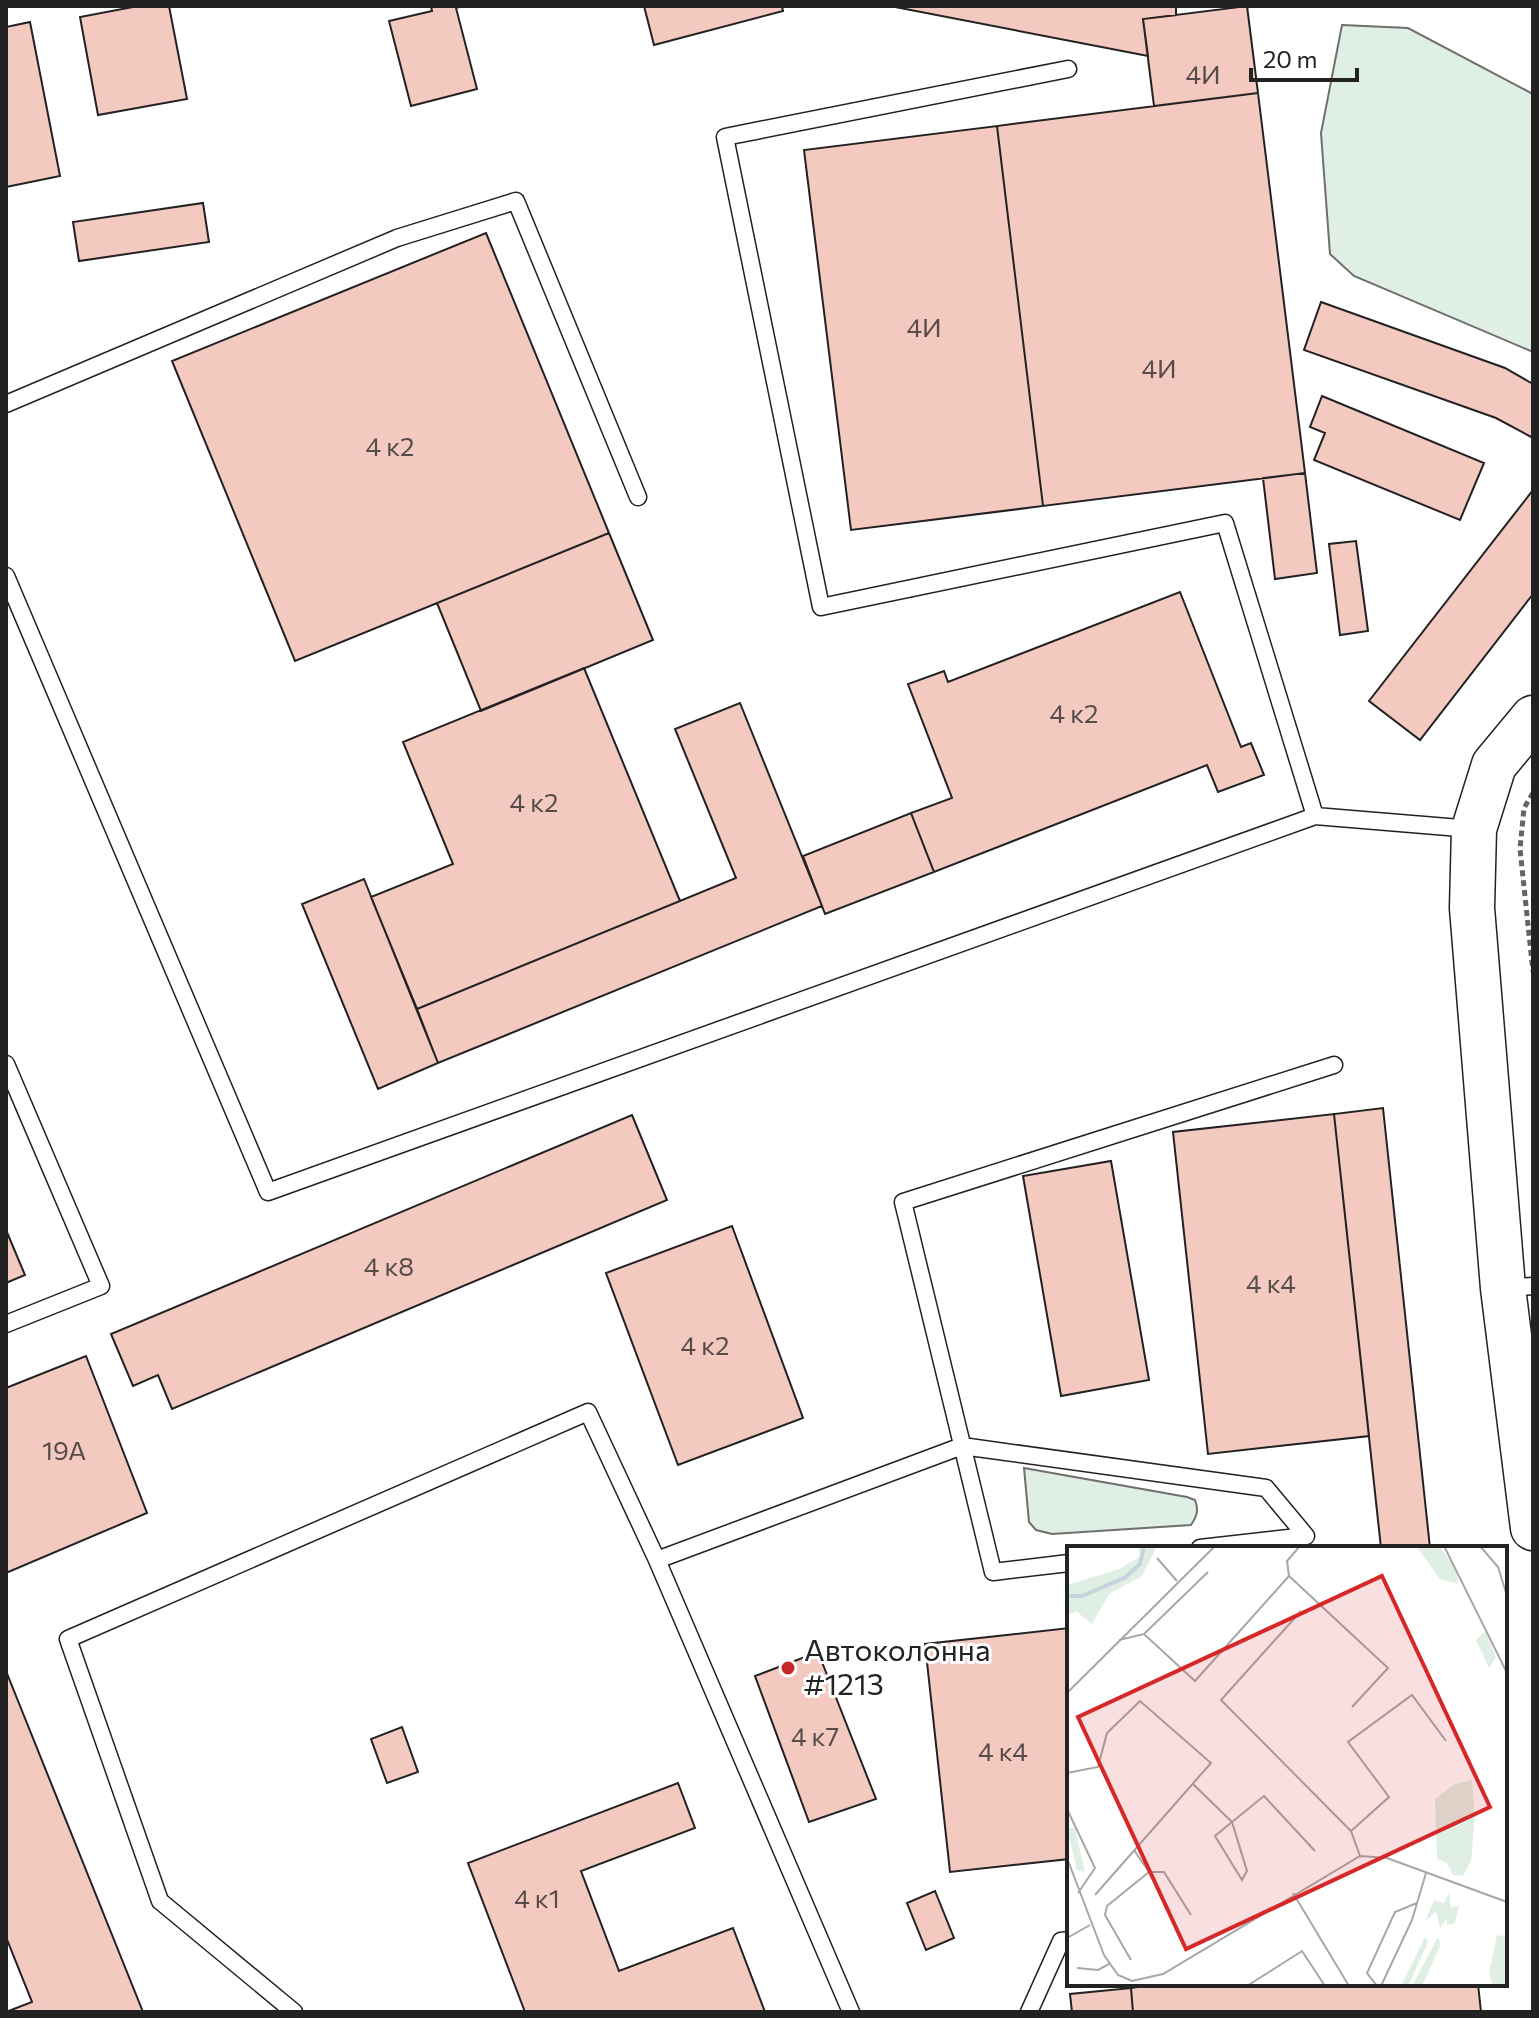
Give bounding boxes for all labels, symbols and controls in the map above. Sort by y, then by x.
scale bar [1251,32,1357,82]
text: 20 m [1263,44,1317,73]
house number: 4И [1185,58,1221,89]
house number: 4И [906,311,942,342]
house number: 4И [1141,352,1177,383]
house number: 4 к2 [366,430,414,461]
house number: 4 к2 [1050,697,1098,728]
house number: 4 к2 [510,786,558,817]
house number: 4 к8 [364,1250,414,1281]
house number: 4 к4 [1246,1267,1296,1298]
house number: 4 к2 [681,1329,729,1360]
house number: 19А [42,1434,86,1465]
inset map [1067,1546,1507,1986]
place label: Автоколонна #1213 [804,1630,991,1701]
marker: Автоколонна #1213 [779,1659,797,1677]
house number: 4 к7 [791,1720,839,1751]
house number: 4 к4 [978,1735,1028,1766]
house number: 4 к1 [514,1882,560,1913]

